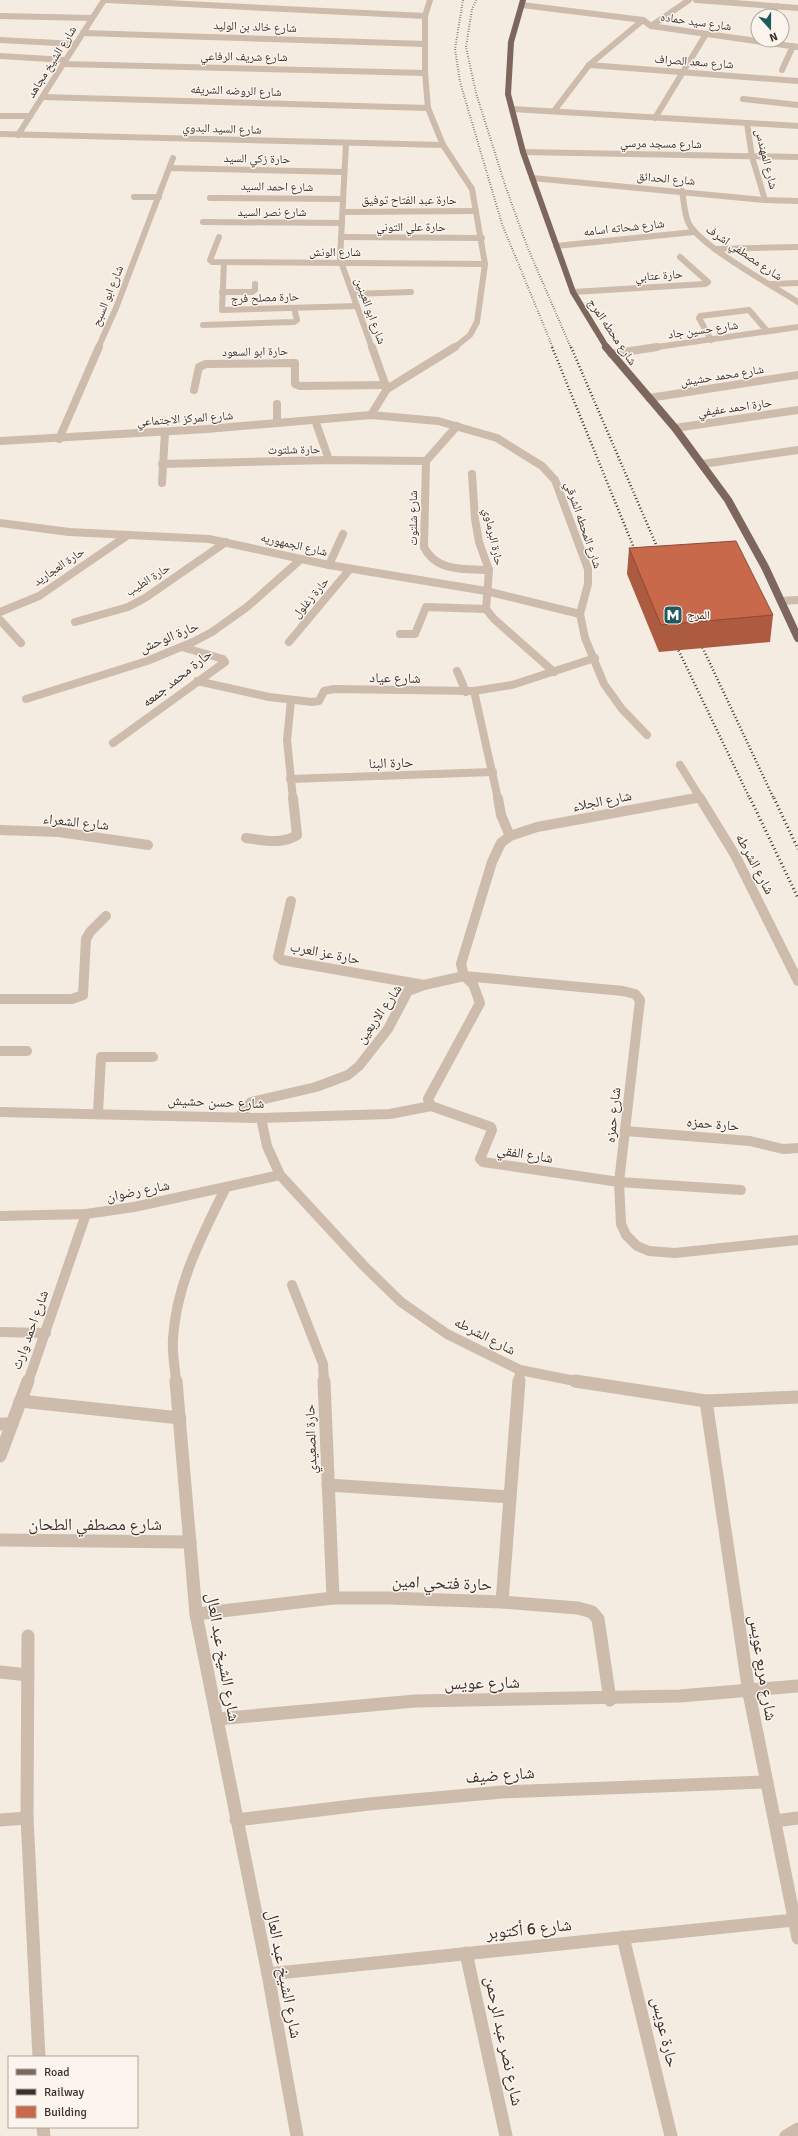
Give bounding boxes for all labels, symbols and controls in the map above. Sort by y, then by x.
north arrow [750,8,790,48]
street label: شارع سيد حماده [660,10,733,34]
street label: شارع خالد بن الوليد [213,18,297,36]
street label: شارع الشيخ مجاهد [24,23,80,101]
text: N [768,29,779,44]
street label: شارع شريف الرفاعي [200,49,288,67]
street label: شارع سعد الصراف [654,52,734,72]
street label: شارع الروضه الشريفه [190,82,282,100]
street label: شارع السيد البدوي [182,120,262,140]
street label: شارع المهندس [751,127,781,191]
street label: شارع مسجد مرسي [620,136,702,154]
street label: حارة زكي السيد [223,151,291,169]
street label: شارع الحدائق [636,169,696,189]
street label: شارع احمد السيد [241,179,314,195]
street label: حارة عبد الفتاح توفيق [361,193,457,208]
street label: شارع نصر السيد [238,205,307,220]
street label: شارع شحاته اسامه [583,216,665,240]
street label: حارة علي التوني [376,220,446,237]
street label: شارع مصطفي اشرف [702,222,785,286]
street label: شارع الونش [309,245,361,260]
street label: شارع ابو السبح [89,263,127,329]
street label: حارة عتابي [635,267,684,287]
street label: شارع ابو العينين [351,276,389,346]
street label: حارة مصلح فرج [230,289,300,307]
street label: شارع محطه المرج [584,296,640,368]
street label: شارع حسين جاد [667,318,739,342]
street label: حارة ابو السعود [222,344,289,360]
street label: شارع محمد حشيش [679,362,765,390]
street label: حارة احمد عفيفي [697,395,774,423]
street label: شارع المركز الاجتماعي [136,408,234,432]
street label: حارة شلتوت [267,442,321,458]
street label: شارع المحطه الشرقي [559,480,605,571]
street label: شارع شلتوت [406,490,421,546]
street label: حارة البرماوي [478,507,506,568]
street label: شارع الجمهوريه [259,530,329,560]
street label: حارة العجاريد [30,544,88,590]
street label: حارة الطيب [123,560,173,600]
street label: حارة زغلول [289,574,333,622]
metro station icon: المرج [662,604,684,626]
place label: المرج [687,608,710,623]
street label: حارة الوحش [137,617,201,657]
street label: حارة محمد جمعه [138,645,216,711]
street label: شارع عياد [369,669,421,688]
street label: حارة البنا [368,754,414,772]
street label: شارع الجلاء [571,787,633,816]
street label: شارع الشعراء [42,810,110,835]
street label: شارع الشرطه [731,831,778,898]
street label: حارة عز العرب [289,938,362,968]
street label: شارع الاربعين [352,981,406,1048]
street label: شارع حمزه [602,1086,625,1144]
street label: شارع حسن حشيش [167,1092,265,1113]
street label: حارة حمزه [686,1113,740,1135]
street label: شارع الفقي [495,1141,554,1169]
street label: شارع رضوان [105,1177,171,1206]
street label: شارع احمد وارث [8,1288,53,1372]
street label: شارع الشرطه [451,1313,518,1360]
street label: حارة الصعيدي [301,1404,323,1474]
street label: شارع مصطفي الطحان [28,1514,162,1538]
street label: حارة فتحي امين [391,1571,493,1599]
street label: شارع الشيخ عبد العال [200,1591,245,1723]
street label: شارع مربع عويس [743,1614,782,1723]
street label: شارع عويس [444,1672,520,1695]
street label: شارع ضيف [465,1762,535,1789]
street label: شارع الشيخ عبد العال [260,1908,307,2040]
street label: شارع 6 أكتوبر [484,1914,573,1945]
street label: شارع نصر عبد الرحمن [479,1974,528,2108]
street label: حارة عويس [647,1995,683,2070]
legend [8,2056,138,2128]
text: Road [44,2065,70,2080]
text: Railway [44,2085,84,2100]
text: Building [44,2105,87,2120]

